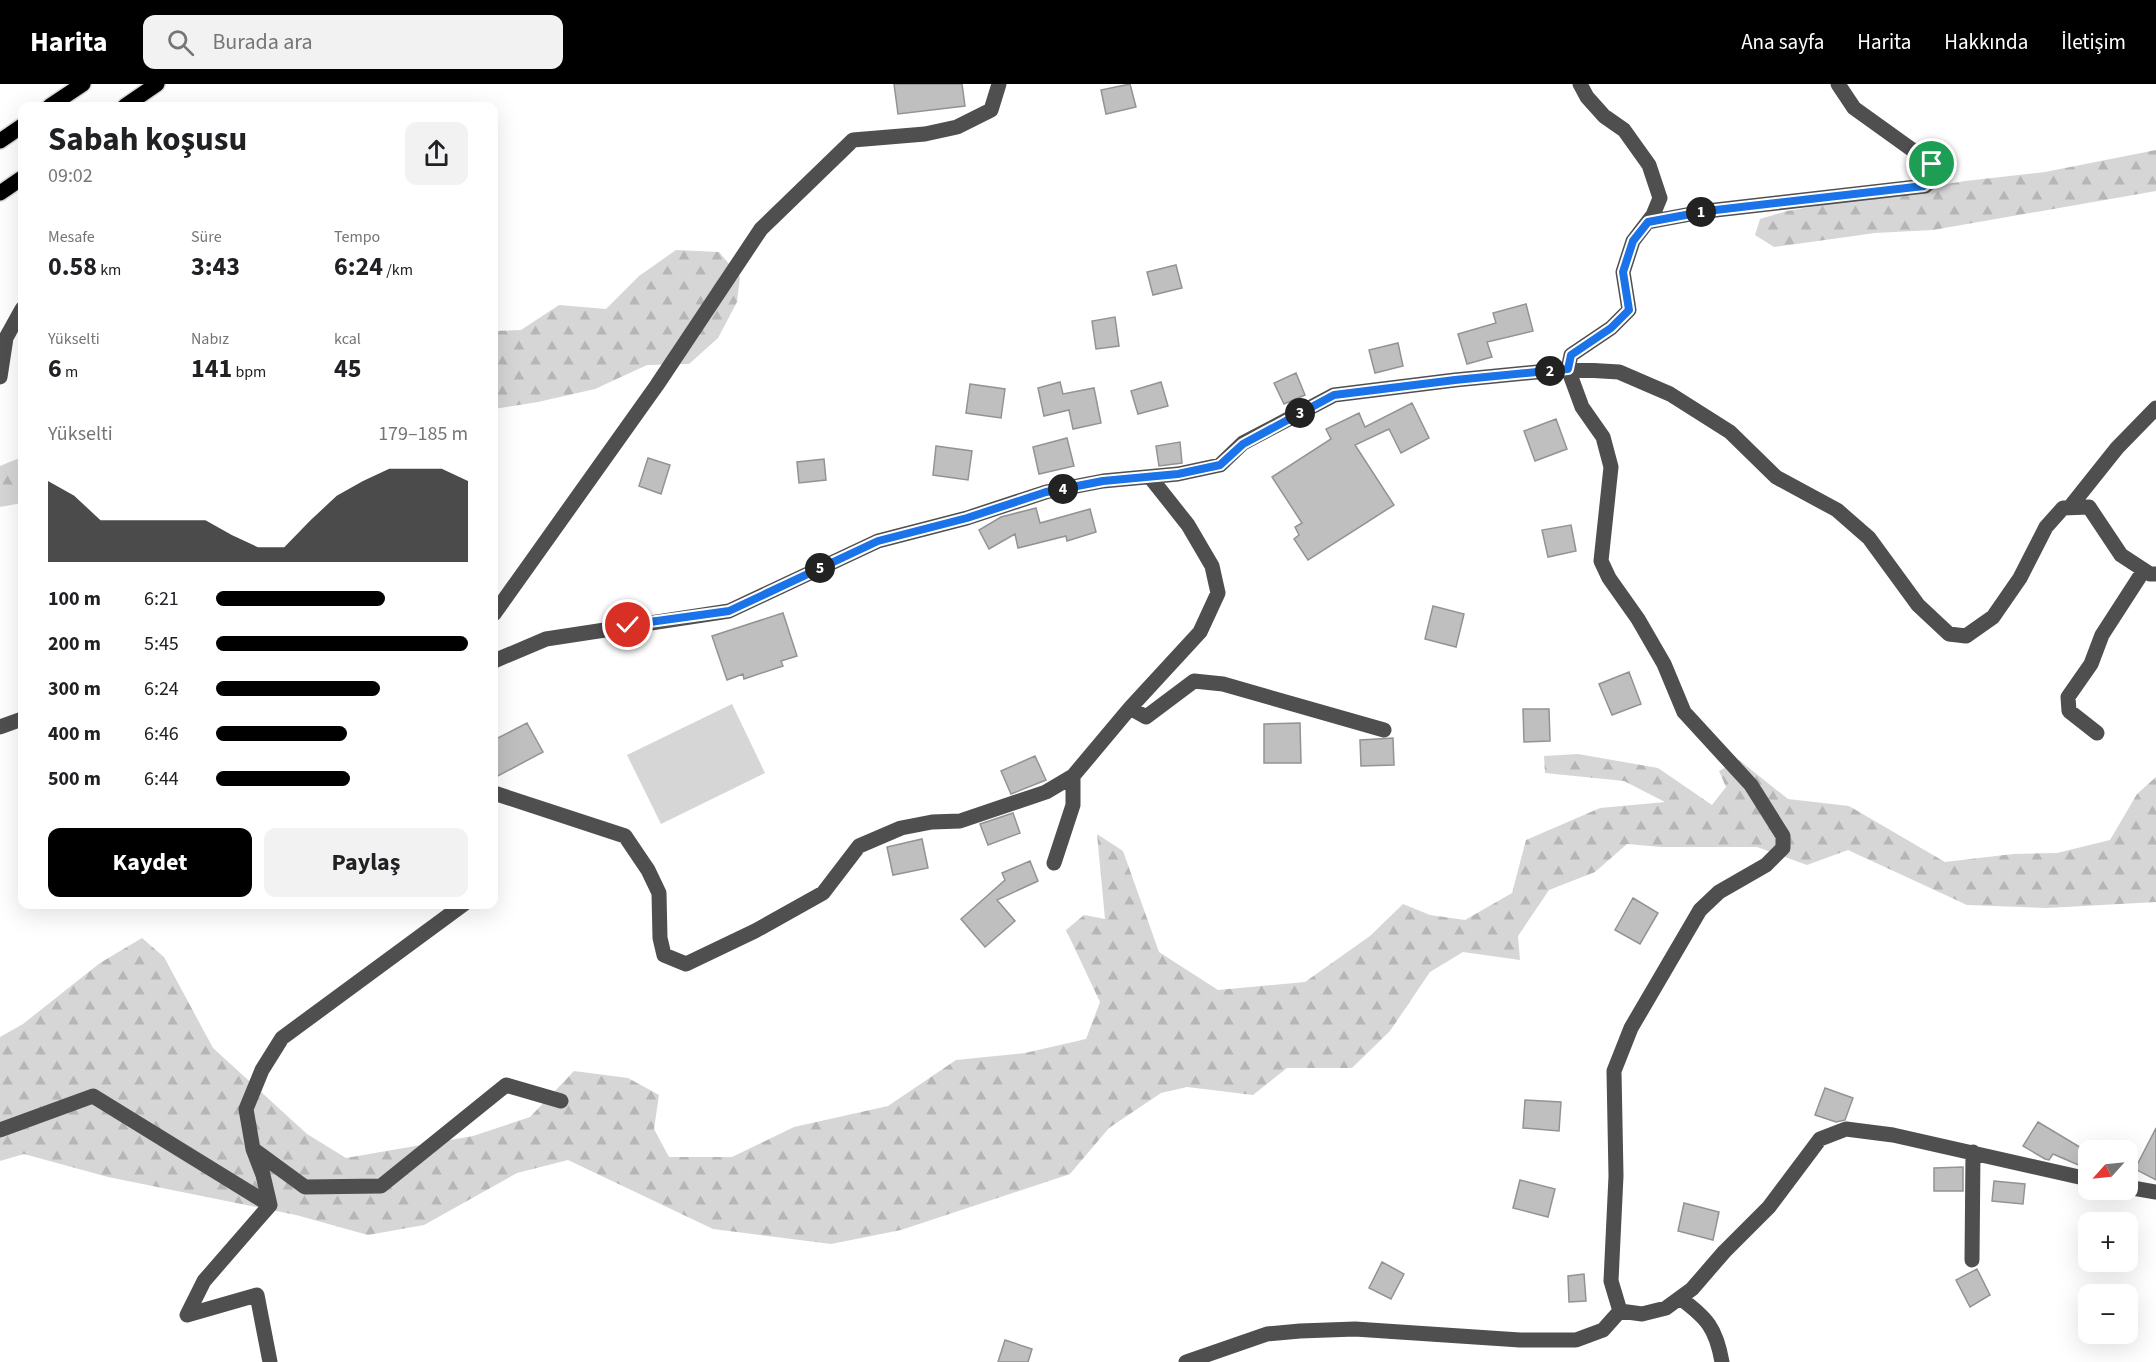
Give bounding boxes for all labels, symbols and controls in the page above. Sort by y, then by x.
search box [143,15,563,69]
text: Harita [30,22,107,62]
icon: search [164,26,197,59]
text: Burada ara [212,26,313,58]
text: Ana sayfa [1741,27,1824,57]
text: Harita [1857,27,1911,57]
text: Hakkında [1944,27,2028,57]
text: İletişim [2061,27,2126,57]
text: Sabah koşusu [48,116,247,163]
button: share [405,122,468,185]
pin [1906,138,1957,189]
icon: arrive [1915,147,1948,180]
text: 09:02 [48,162,93,190]
pin: 1 [1686,197,1716,227]
text: 1 [1697,201,1705,223]
text: Mesafe [48,226,95,248]
text: Süre [191,226,222,248]
text: Tempo [334,226,380,248]
text: 0.58 [48,248,97,285]
text: 3:43 [191,248,240,285]
text: 6:24 [334,248,383,285]
text: km [97,259,121,281]
text: /km [383,259,413,281]
text: Yükselti [48,328,100,350]
text: Nabız [191,328,229,350]
text: kcal [334,328,361,350]
text: 6 [48,350,62,387]
text: 141 [191,350,232,387]
text: 45 [334,350,361,387]
pin: 2 [1535,356,1565,386]
text: 2 [1546,360,1554,382]
text: m [62,361,78,383]
text: bpm [232,361,266,383]
pin: 3 [1285,398,1315,428]
text: 3 [1296,402,1304,424]
text: Yükselti [48,420,113,448]
text: 179–185 m [378,420,468,448]
pin: 4 [1048,474,1078,504]
text: 4 [1059,478,1067,500]
pin: 5 [805,553,835,583]
text: 5 [816,557,824,579]
text: 100 m [48,585,101,613]
text: 6:21 [144,585,179,613]
pin [602,599,653,650]
icon: check [611,608,644,641]
text: 200 m [48,630,101,658]
text: 5:45 [144,630,179,658]
text: 300 m [48,675,101,703]
text: 6:24 [144,675,179,703]
text: 400 m [48,720,101,748]
text: 6:46 [144,720,179,748]
text: 500 m [48,765,101,793]
text: 6:44 [144,765,179,793]
button: Kaydet [48,828,252,897]
button: Paylaş [264,828,468,897]
north arrow [2078,1140,2138,1200]
map controls [2078,1140,2138,1344]
button: + [2078,1212,2138,1272]
button: − [2078,1284,2138,1344]

